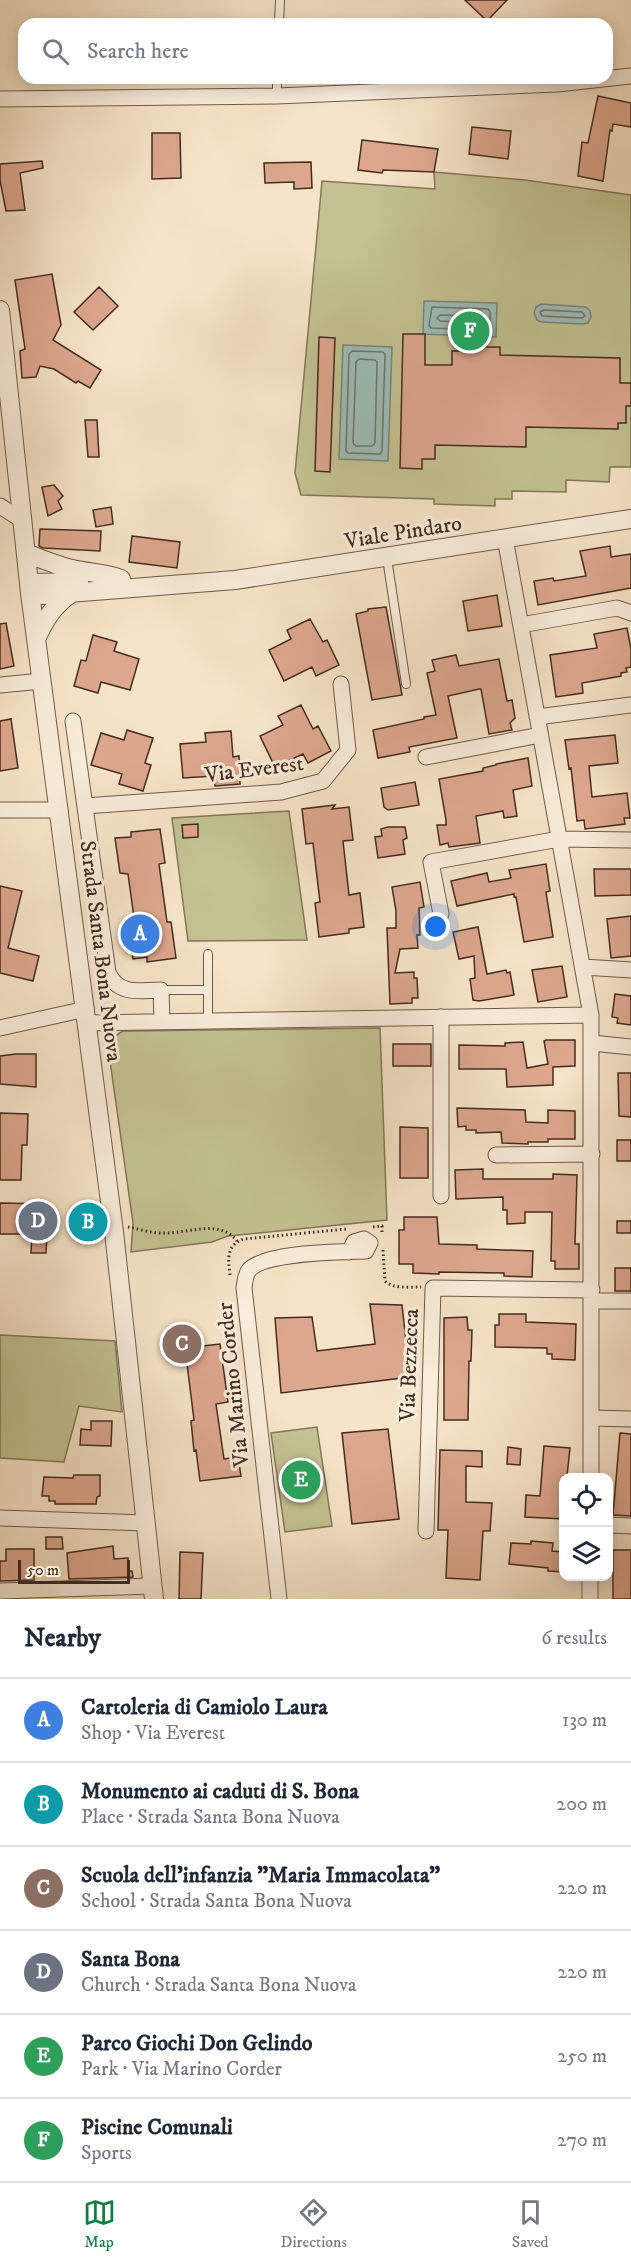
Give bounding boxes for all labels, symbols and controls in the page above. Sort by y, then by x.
search box [18,18,613,84]
icon: search [39,35,72,68]
text: Search here [87,38,189,65]
pin: F [450,308,490,354]
street label: Viale Pindaro [342,510,464,555]
street label: Via Everest [202,750,305,789]
street label: Strada Santa Bona Nuova [74,839,128,1064]
pin: A [120,912,160,956]
your location [421,912,450,941]
pin: D [18,1198,57,1244]
pin: B [68,1200,107,1244]
street label: Via Marino Corder [211,1300,256,1469]
street label: Via Bezzecca [394,1307,425,1423]
pin: C [162,1322,201,1366]
pin: E [282,1458,320,1502]
map controls [559,1473,613,1581]
button: locate [559,1473,613,1527]
button: layers [559,1527,613,1581]
scale bar [18,1557,130,1584]
text: 50 m [27,1560,59,1580]
text: Nearby [24,1622,101,1655]
text: 6 results [541,1626,607,1651]
text: Cartoleria di Camiolo Laura [81,1694,328,1721]
text: A [37,1708,50,1733]
text: 130 m [562,1708,607,1733]
text: Shop · Via Everest [81,1721,225,1746]
text: Monumento ai caduti di S. Bona [81,1778,359,1805]
text: B [37,1792,50,1817]
text: 200 m [556,1792,607,1817]
text: Place · Strada Santa Bona Nuova [81,1805,340,1830]
text: Scuola dell'infanzia "Maria Immacolata" [81,1862,440,1889]
text: C [37,1876,50,1901]
text: 220 m [557,1876,607,1901]
text: School · Strada Santa Bona Nuova [81,1889,352,1914]
text: Santa Bona [81,1946,180,1973]
text: D [36,1960,51,1985]
text: 220 m [557,1960,607,1985]
text: Church · Strada Santa Bona Nuova [81,1973,357,1998]
text: Parco Giochi Don Gelindo [81,2030,312,2057]
text: E [36,2044,51,2069]
text: 250 m [557,2044,607,2069]
text: Park · Via Marino Corder [81,2057,282,2082]
text: Piscine Comunali [81,2114,233,2141]
text: F [37,2128,50,2153]
text: 270 m [557,2128,607,2153]
text: Sports [81,2141,132,2166]
tab: Map [83,2196,116,2252]
tab: Directions [281,2196,347,2252]
tab: Saved [512,2196,549,2252]

